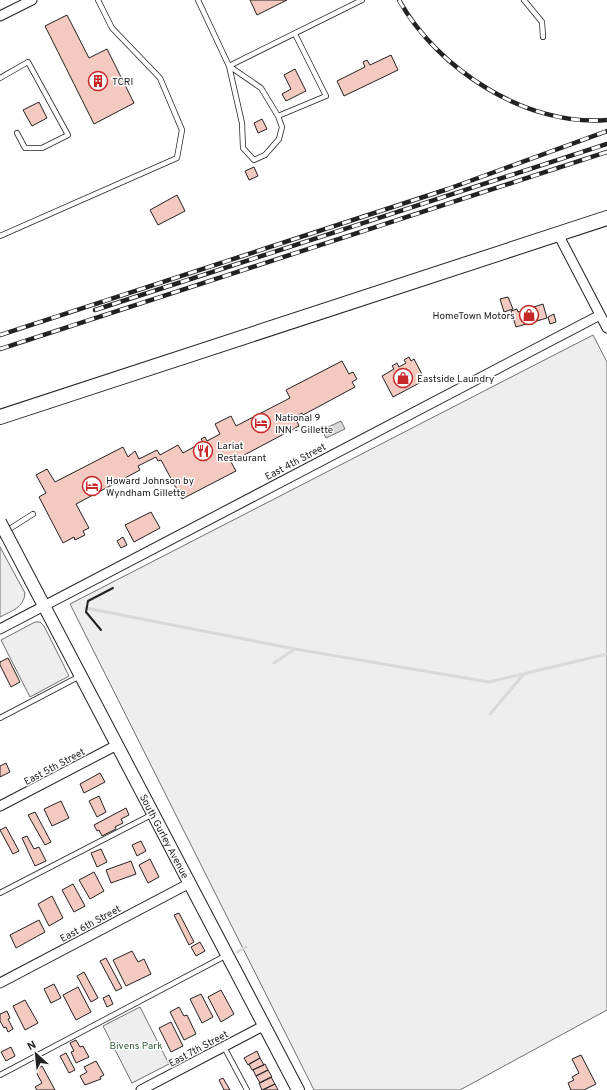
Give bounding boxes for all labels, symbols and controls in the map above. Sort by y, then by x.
building icon: TCRI [87,70,109,92]
place label: TCRI [112,76,133,89]
shop icon: HomeTown Motors [518,304,540,326]
place label: HomeTown Motors [432,310,515,323]
shop icon: Eastside Laundry [392,367,414,389]
place label: Eastside Laundry [417,373,494,386]
hotel icon: National 9 INN - Gillette [250,412,272,434]
place label: National 9 INN - Gillette [275,412,333,437]
restaurant icon: Lariat Restaurant [192,440,214,462]
place label: Lariat Restaurant [217,440,266,465]
street label: East 4th Street [263,441,329,484]
hotel icon: Howard Johnson by Wyndham Gillette [81,475,103,497]
place label: Howard Johnson by Wyndham Gillette [106,475,194,500]
street label: East 5th Street [22,746,88,789]
street label: South Gurley Avenue [136,792,191,881]
street label: East 6th Street [58,903,124,946]
street label: East 7th Street [167,1028,231,1070]
north arrow [16,1034,56,1074]
text: N [25,1038,39,1054]
park label: Bivens Park [110,1040,162,1053]

